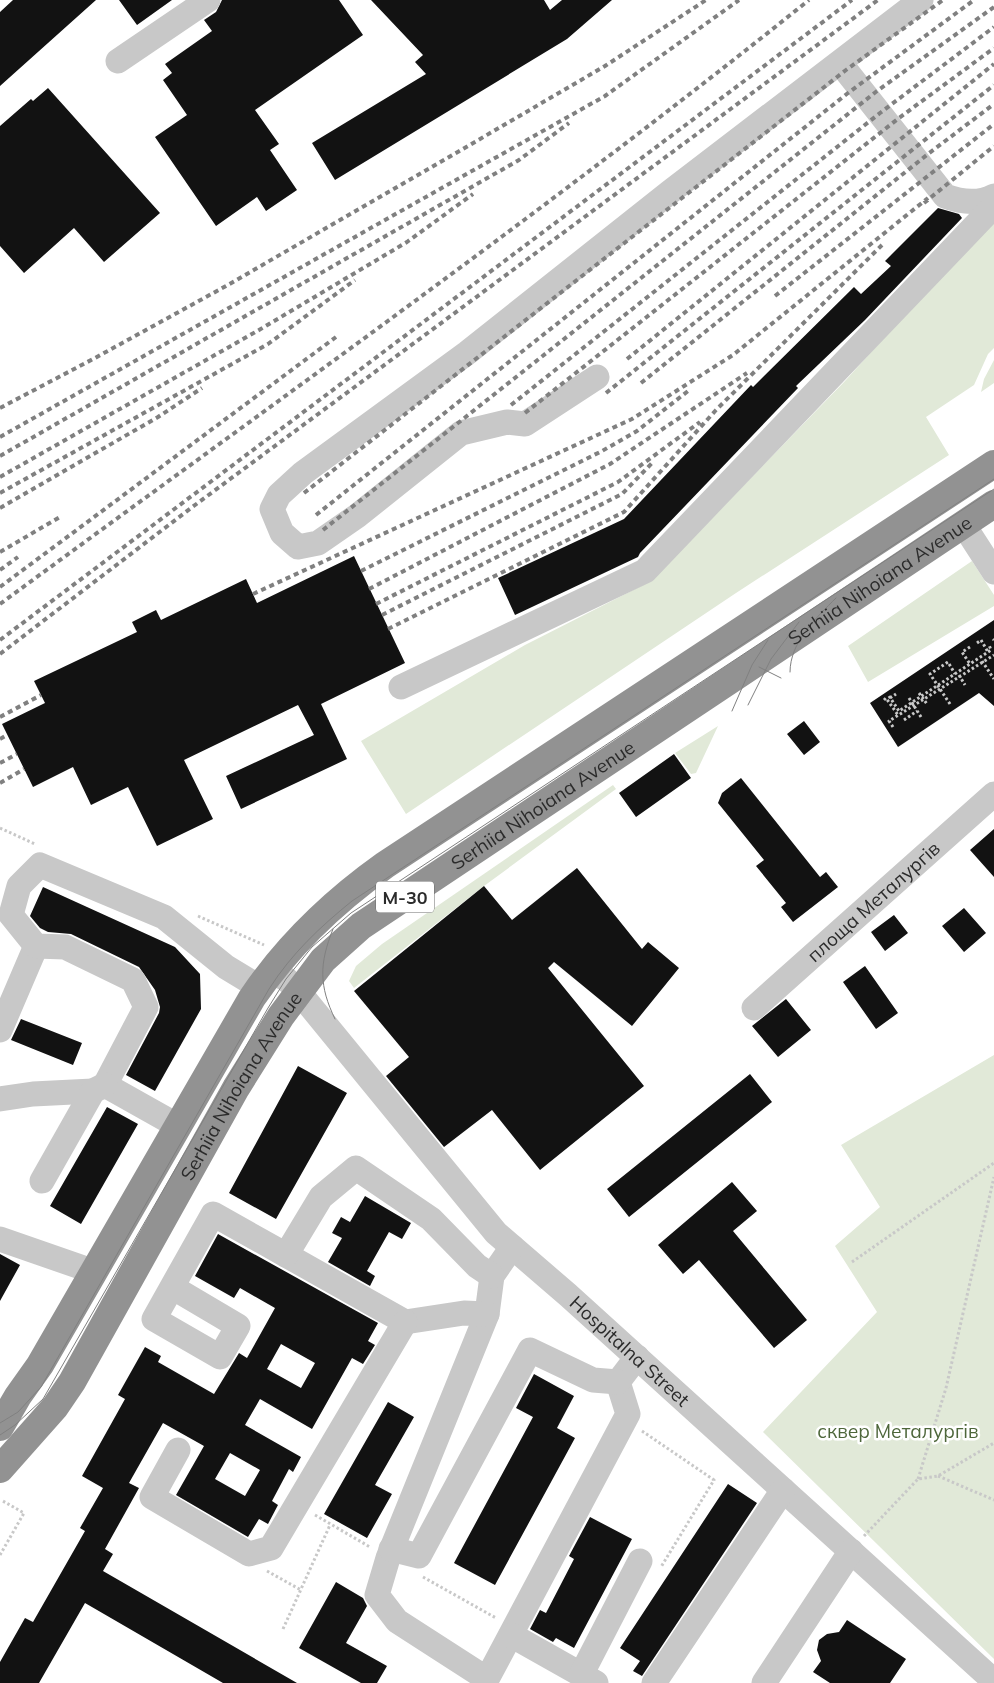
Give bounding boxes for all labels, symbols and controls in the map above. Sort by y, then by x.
street label: Serhiia Nihoiana Avenue [783,510,976,650]
street label: Serhiia Nihoiana Avenue [446,735,639,875]
street label: площа Металургів [802,836,945,967]
road number: М-30 [376,882,434,912]
street label: Serhiia Nihoiana Avenue [175,987,307,1184]
street label: Hospitalna Street [565,1291,695,1412]
park label: сквер Металургів [817,1419,979,1443]

